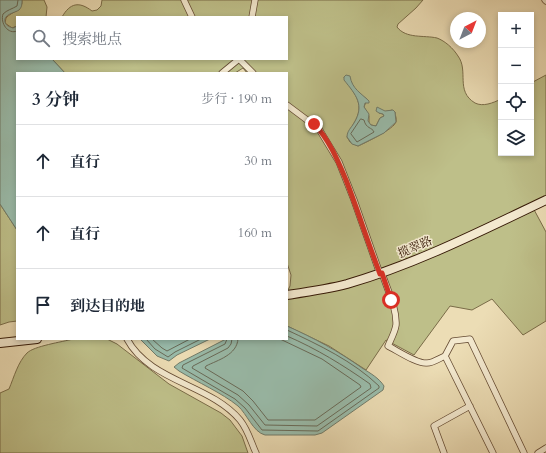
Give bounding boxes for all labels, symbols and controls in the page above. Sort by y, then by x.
north arrow [450,12,486,48]
map controls [498,12,534,156]
button: + [498,12,534,48]
search box [16,16,288,60]
icon: search [30,27,52,49]
text: 搜索地点 [62,29,122,49]
button: − [498,48,534,84]
button: locate [498,84,534,120]
text: 3 分钟 [32,88,79,111]
text: 步行 · 190 m [201,90,272,108]
route end [305,115,323,133]
button: layers [498,120,534,156]
icon: ahead [32,150,54,172]
text: 直行 [70,152,100,172]
text: 30 m [244,152,272,170]
icon: ahead [32,222,54,244]
text: 直行 [70,224,100,244]
text: 160 m [238,224,272,242]
street label: 揽翠路 [395,233,435,261]
route start [382,291,400,309]
icon: arrive [32,294,54,316]
text: 到达目的地 [70,296,145,316]

